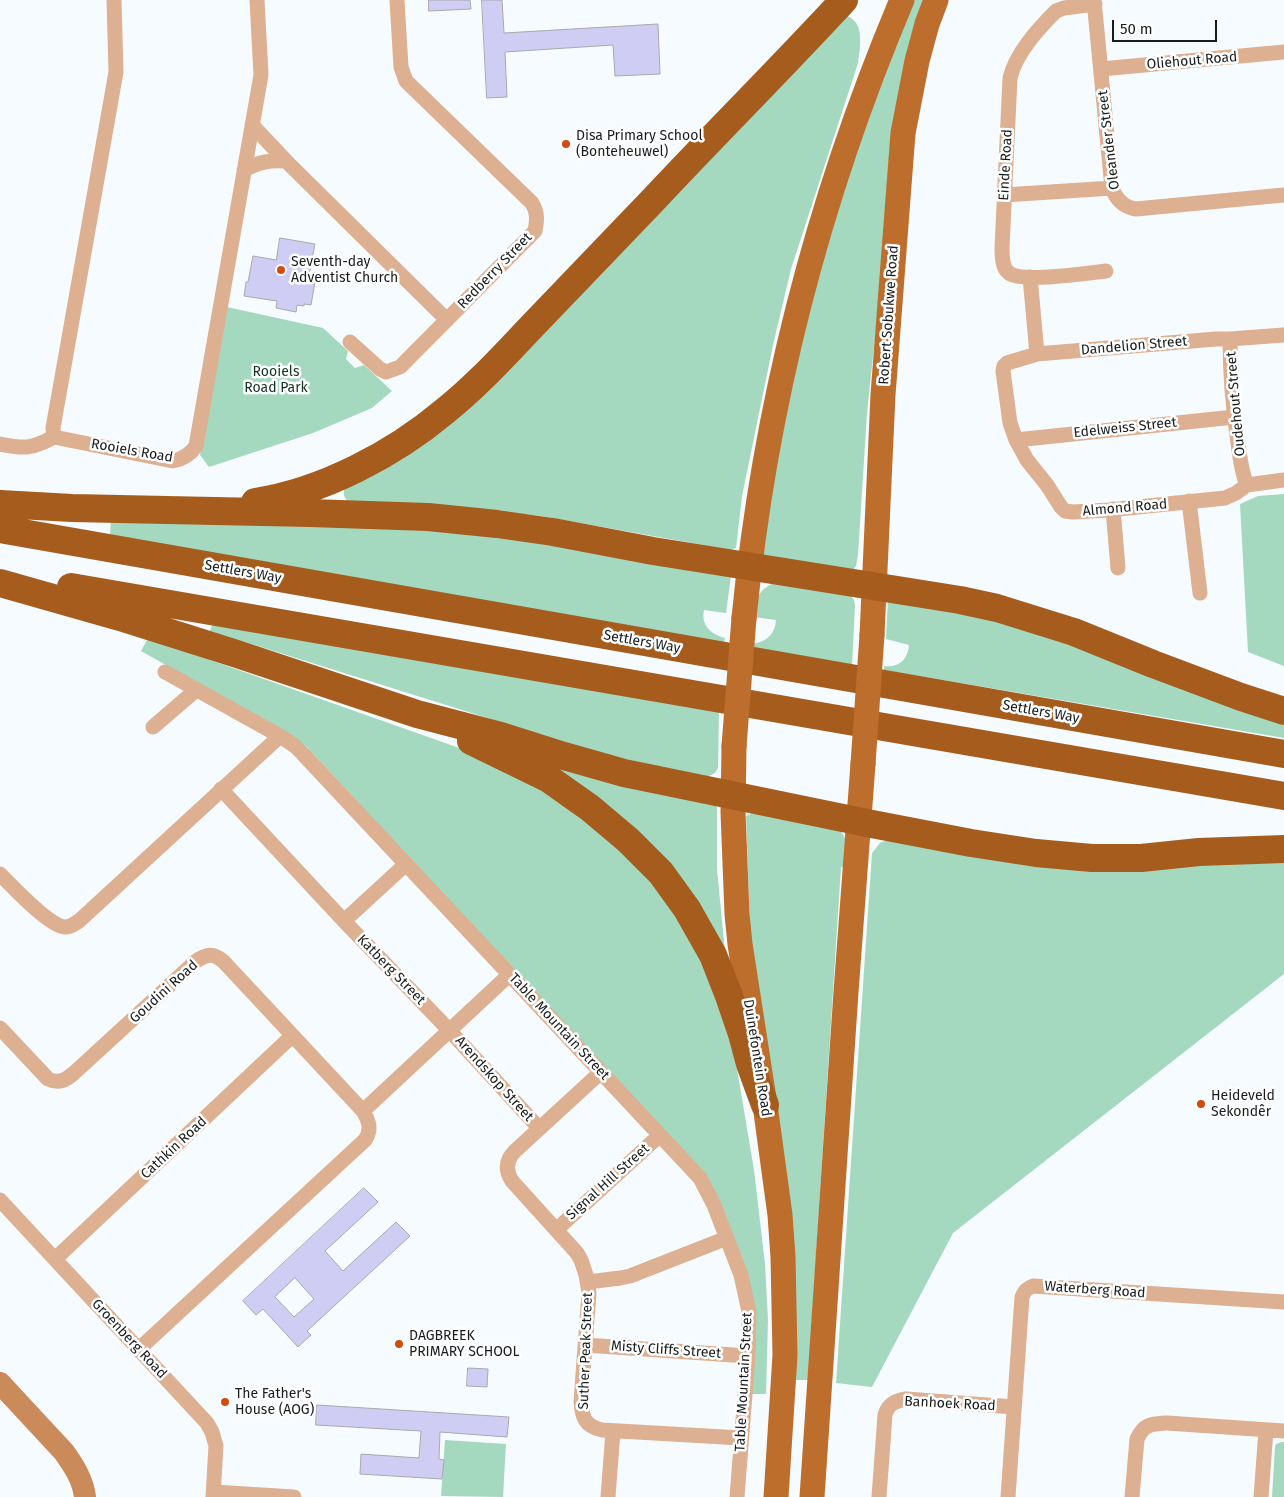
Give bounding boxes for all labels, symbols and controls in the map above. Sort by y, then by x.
scale bar [1114,10,1219,42]
text: 50 m [1120,20,1153,38]
street label: Oliehout Road [1146,49,1238,73]
street label: Oleander Street [1095,89,1123,191]
place label: Disa Primary School (Bonteheuwel) [576,128,702,160]
street label: Einde Road [996,129,1016,201]
marker: Disa Primary School (Bonteheuwel) [560,138,572,150]
street label: Redberry Street [454,229,536,313]
street label: Robert Sobukwe Road [876,245,902,385]
place label: Seventh-day Adventist Church [291,254,398,286]
marker: Seventh-day Adventist Church [275,264,287,276]
street label: Dandelion Street [1080,333,1188,359]
street label: Oudehout Street [1223,351,1249,457]
park label: Rooiels Road Park [244,364,308,397]
street label: Edelweiss Street [1073,414,1177,442]
street label: Rooiels Road [90,436,174,466]
street label: Almond Road [1082,496,1168,520]
street label: Settlers Way [203,557,283,587]
street label: Settlers Way [602,627,682,657]
street label: Settlers Way [1001,697,1081,727]
street label: Katberg Street [353,931,429,1009]
street label: Goudini Road [127,957,201,1027]
street label: Table Mountain Street [505,970,613,1084]
street label: Duinefontein Road [739,998,775,1118]
street label: Arendskop Street [451,1033,537,1125]
place label: Heideveld Sekondêr [1211,1088,1275,1120]
marker: Heideveld Sekondêr [1195,1098,1207,1110]
street label: Cathkin Road [138,1113,210,1183]
street label: Signal Hill Street [563,1140,653,1224]
street label: Waterberg Road [1044,1278,1146,1302]
street label: Suther Peak Street [576,1292,596,1410]
street label: Groenberg Road [88,1296,170,1382]
street label: Table Mountain Street [732,1312,756,1452]
place label: DAGBREEK PRIMARY SCHOOL [409,1328,520,1360]
marker: DAGBREEK PRIMARY SCHOOL [393,1338,405,1350]
street label: Misty Cliffs Street [610,1338,722,1362]
place label: The Father's House (AOG) [235,1386,314,1418]
street label: Banhoek Road [904,1393,996,1415]
marker: The Father's House (AOG) [219,1396,231,1408]

